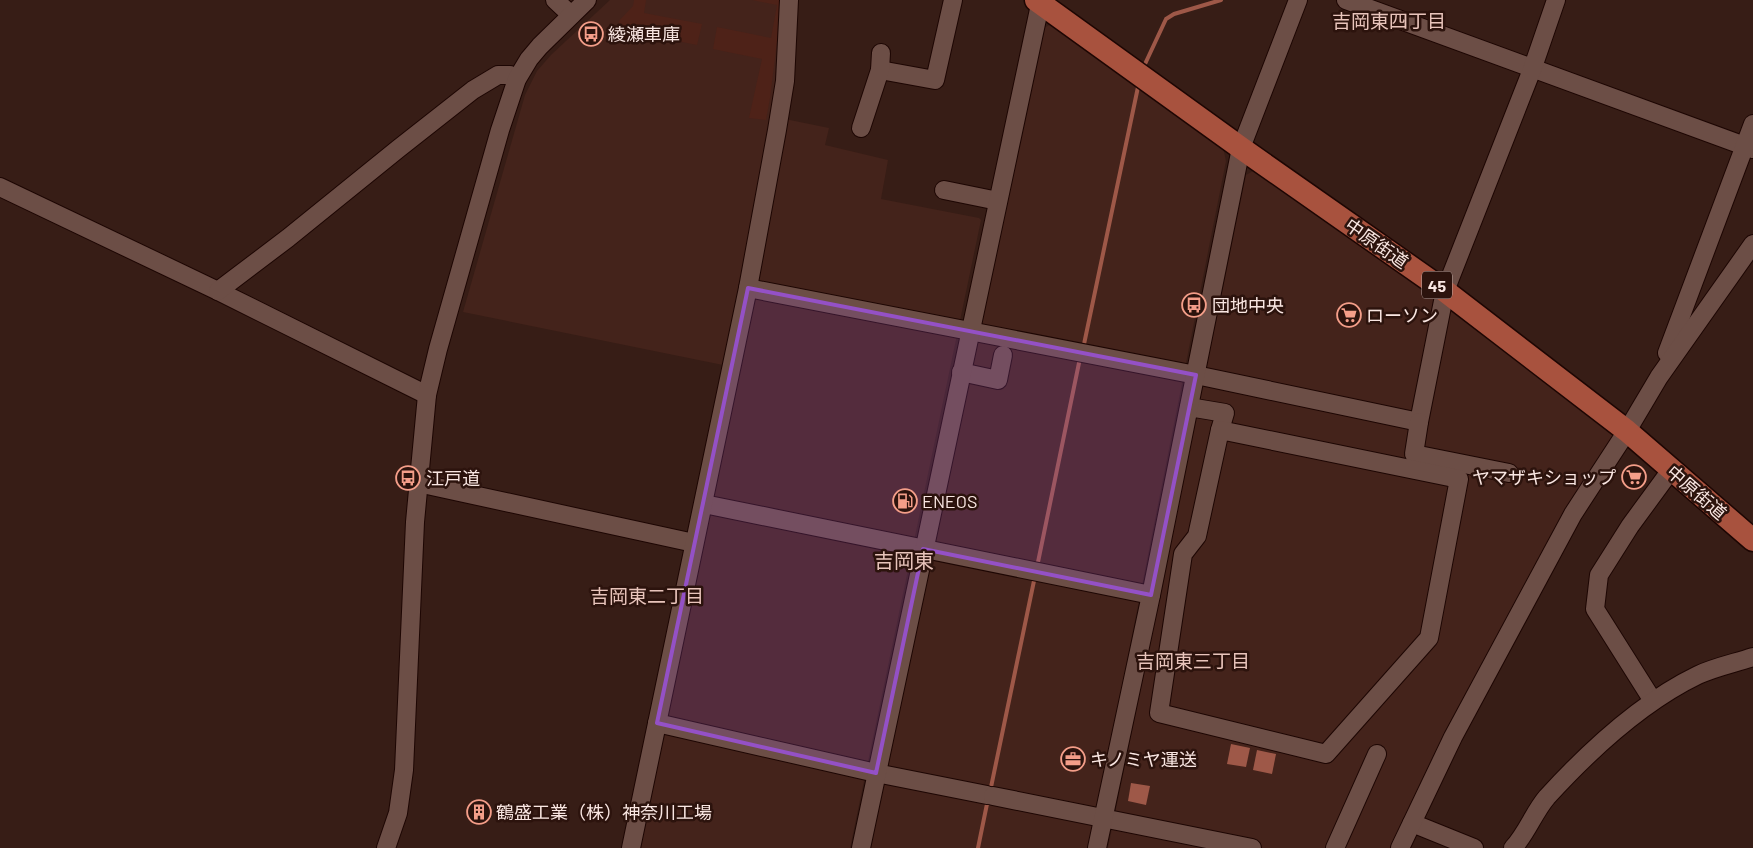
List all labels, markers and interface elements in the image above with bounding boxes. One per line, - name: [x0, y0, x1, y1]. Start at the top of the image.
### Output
- district label: 吉岡東四丁目: [1332, 9, 1446, 32]
- bus stop icon: 綾瀬車庫: [578, 21, 604, 47]
- place label: 綾瀬車庫: [608, 23, 680, 45]
- street label: 中原街道: [1341, 213, 1413, 273]
- road number: 45: [1422, 272, 1452, 298]
- bus stop icon: 団地中央: [1181, 292, 1207, 318]
- place label: 団地中央: [1212, 294, 1284, 316]
- supermarket icon: ローソン: [1336, 302, 1362, 328]
- place label: ローソン: [1366, 304, 1438, 326]
- street label: 中原街道: [1663, 460, 1731, 524]
- supermarket icon: ヤマザキショップ: [1621, 464, 1647, 490]
- bus stop icon: 江戸道: [395, 465, 421, 491]
- place label: ヤマザキショップ: [1472, 466, 1616, 488]
- place label: 江戸道: [426, 467, 480, 489]
- fuel station icon: ENEOS: [892, 488, 918, 514]
- place label: ENEOS: [922, 490, 977, 512]
- district label: 吉岡東: [874, 548, 934, 572]
- district label: 吉岡東二丁目: [590, 584, 704, 607]
- district label: 吉岡東三丁目: [1136, 649, 1250, 672]
- office icon: キノミヤ運送: [1060, 746, 1086, 772]
- place label: キノミヤ運送: [1090, 748, 1197, 770]
- building icon: 鶴盛工業（株）神奈川工場: [466, 799, 492, 825]
- place label: 鶴盛工業（株）神奈川工場: [496, 801, 712, 823]

